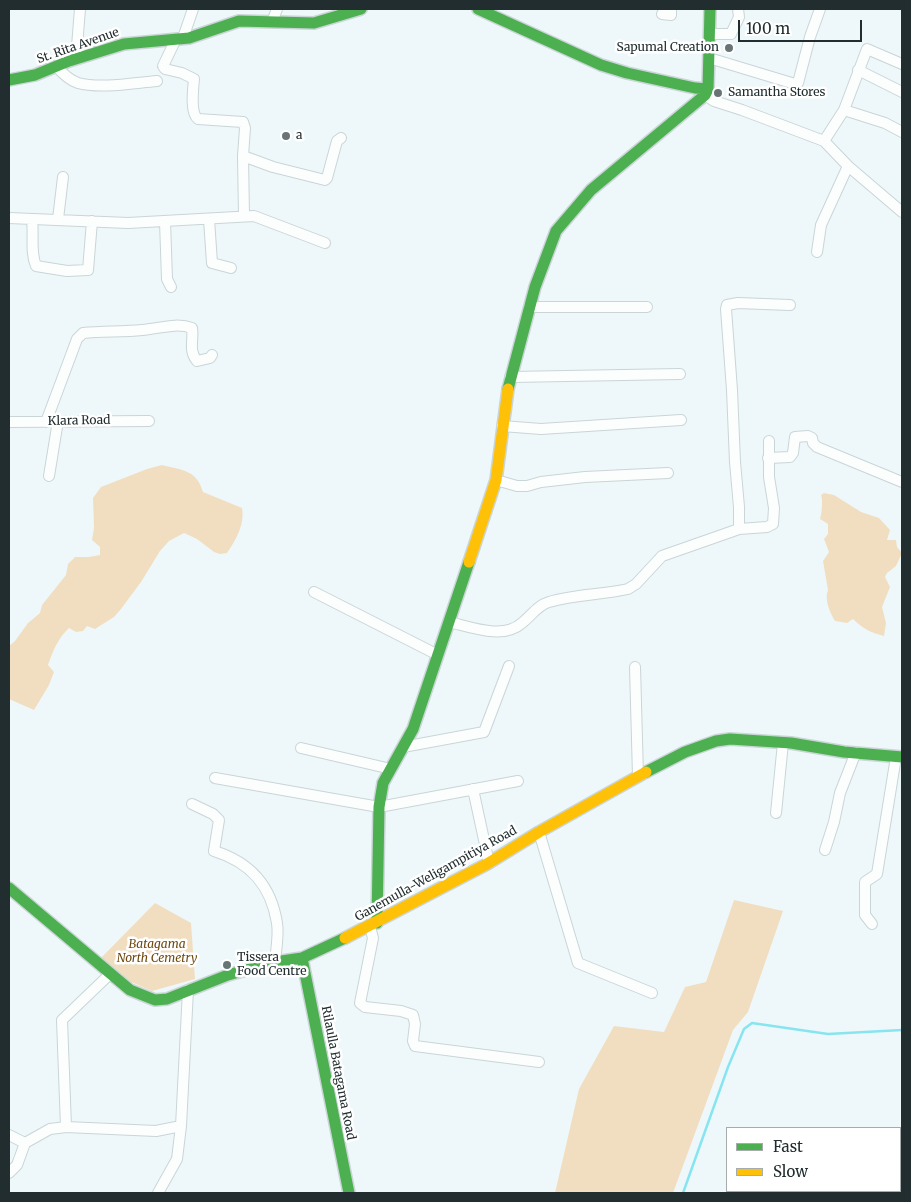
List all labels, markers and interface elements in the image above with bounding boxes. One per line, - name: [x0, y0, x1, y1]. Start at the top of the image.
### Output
- scale bar: [741, 10, 865, 42]
- text: 100 m: [746, 19, 790, 38]
- street label: St. Rita Avenue: [35, 25, 121, 67]
- place label: Sapumal Creation: [617, 41, 719, 55]
- marker: Sapumal Creation: [723, 42, 735, 54]
- place label: Samantha Stores: [728, 86, 825, 100]
- marker: Samantha Stores: [712, 87, 724, 99]
- place label: a: [296, 129, 302, 143]
- marker: a: [280, 130, 292, 142]
- street label: Klara Road: [48, 413, 110, 429]
- street label: Ganemulla-Weligampitiya Road: [353, 823, 519, 925]
- park label: Batagama North Cemetry: [117, 938, 197, 966]
- place label: Tissera Food Centre: [237, 951, 306, 979]
- marker: Tissera Food Centre: [221, 959, 233, 971]
- street label: Rilaulla Batagama Road: [318, 1005, 358, 1141]
- legend: [726, 1127, 901, 1192]
- text: Fast: [773, 1137, 803, 1156]
- text: Slow: [773, 1162, 808, 1181]

